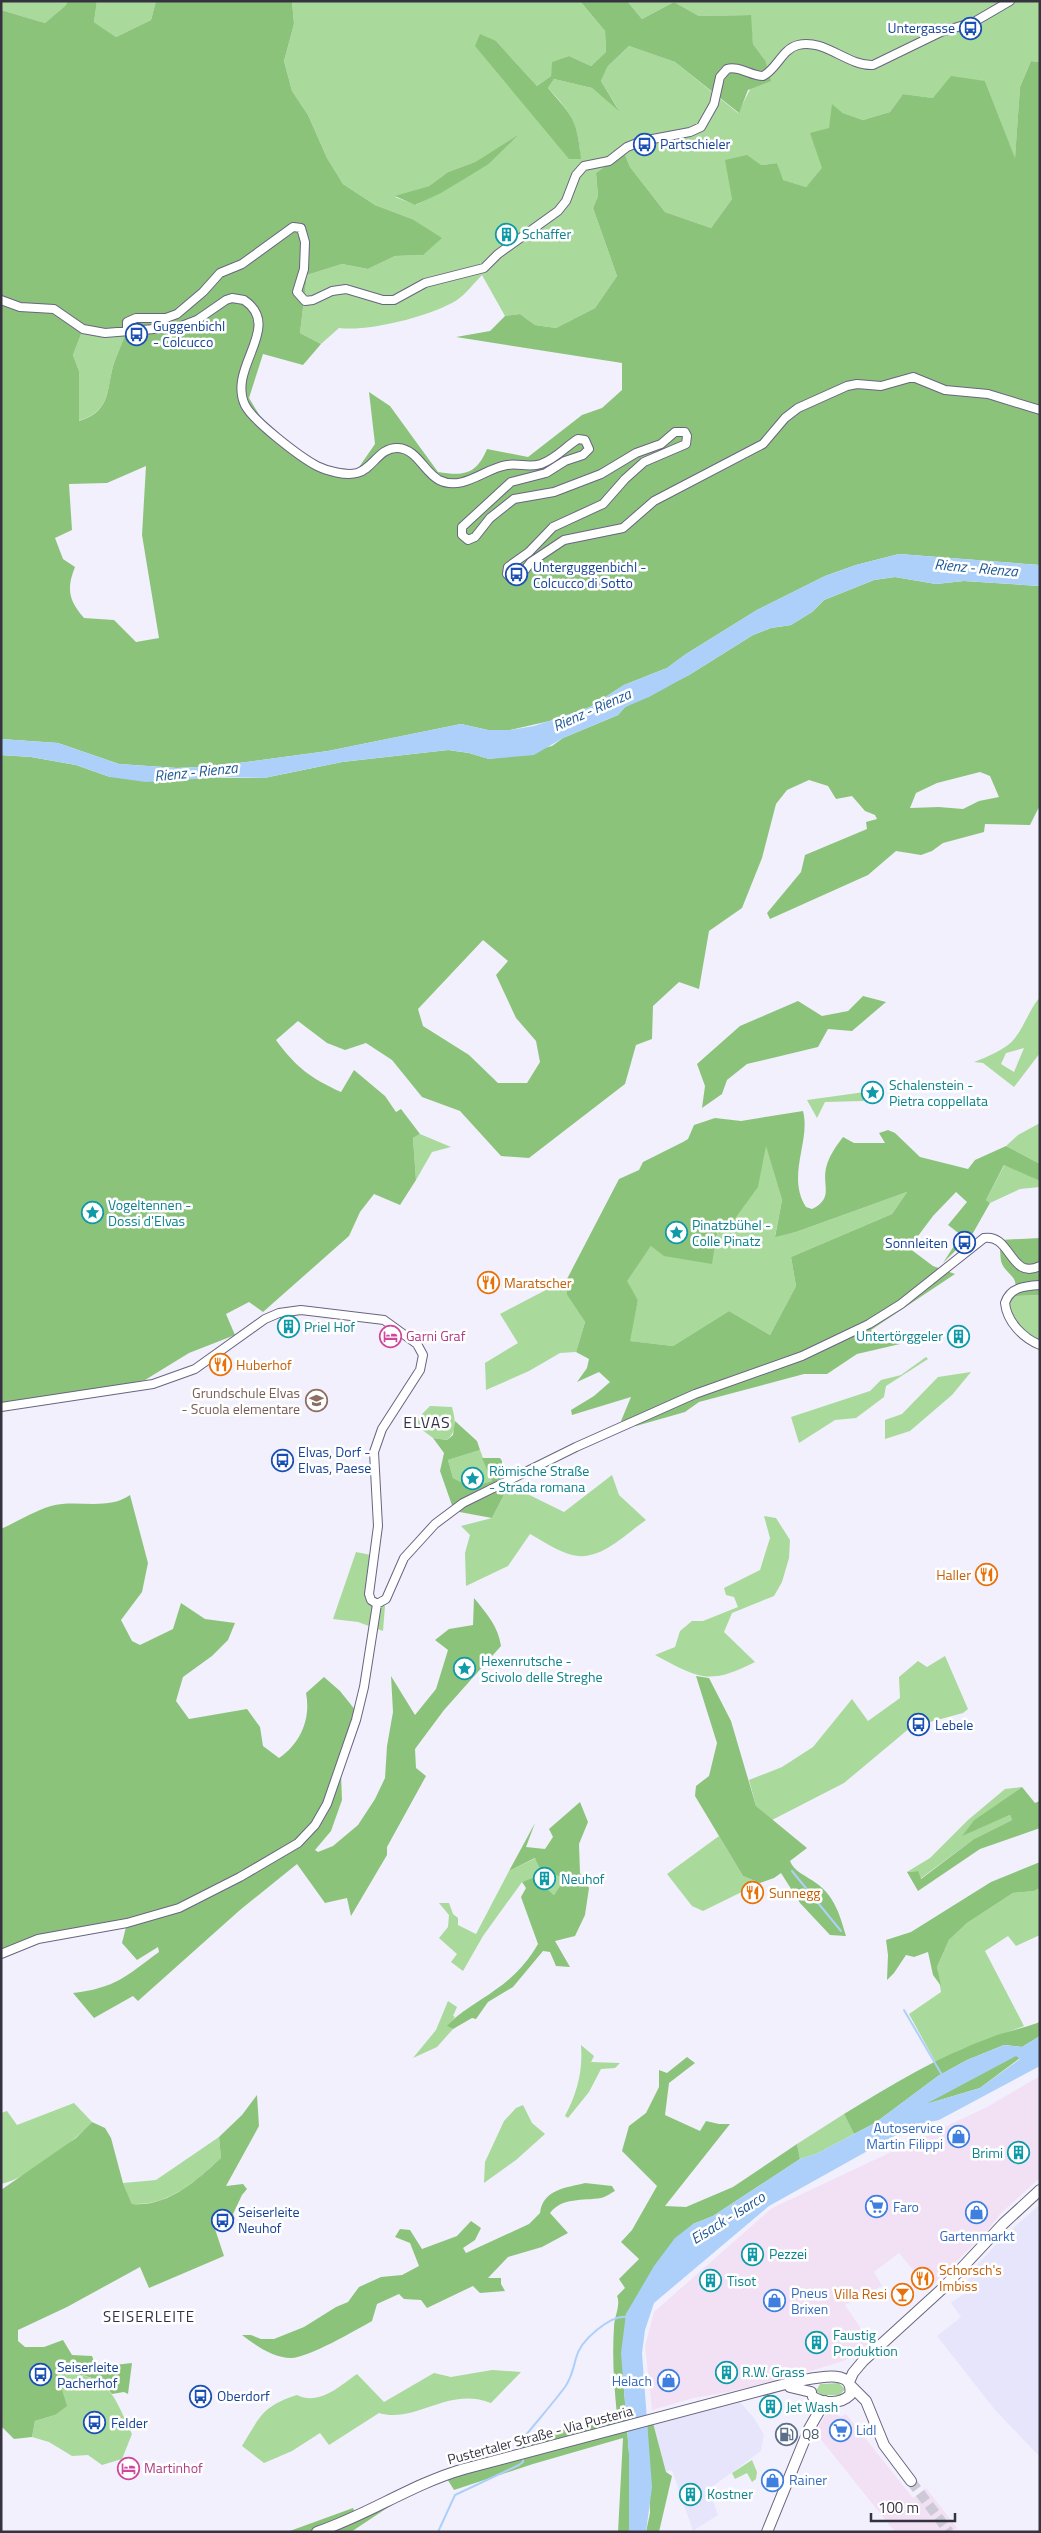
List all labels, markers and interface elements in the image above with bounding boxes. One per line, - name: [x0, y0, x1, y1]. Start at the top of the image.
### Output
- bus stop icon: Untergasse: [959, 16, 983, 40]
- place label: Untergasse: [887, 17, 955, 38]
- bus stop icon: Partschieler: [632, 132, 656, 156]
- place label: Partschieler: [660, 133, 731, 154]
- building icon: Schaffer: [494, 222, 518, 246]
- place label: Schaffer: [522, 223, 571, 244]
- place label: Guggenbichl - Colcucco: [153, 315, 225, 352]
- bus stop icon: Guggenbichl - Colcucco: [125, 322, 149, 346]
- water label: Rienz - Rienza: [933, 552, 1020, 583]
- place label: Unterguggenbichl - Colcucco di Sotto: [533, 556, 646, 593]
- bus stop icon: Unterguggenbichl - Colcucco di Sotto: [505, 563, 529, 587]
- water label: Rienz - Rienza: [549, 681, 636, 737]
- water label: Rienz - Rienza: [153, 756, 240, 787]
- place label: Schalenstein - Pietra coppellata: [889, 1074, 988, 1111]
- place icon: Schalenstein - Pietra coppellata: [861, 1081, 885, 1105]
- place label: Vogeltennen - Dossi d'Elvas: [108, 1194, 191, 1231]
- place icon: Vogeltennen - Dossi d'Elvas: [80, 1201, 104, 1225]
- place label: Pinatzbühel - Colle Pinatz: [692, 1214, 771, 1251]
- place icon: Pinatzbühel - Colle Pinatz: [664, 1221, 688, 1245]
- bus stop icon: Sonnleiten: [952, 1231, 976, 1255]
- place label: Sonnleiten: [885, 1232, 948, 1253]
- restaurant icon: Maratscher: [476, 1271, 500, 1295]
- place label: Maratscher: [504, 1272, 572, 1293]
- building icon: Priel Hof: [276, 1315, 300, 1339]
- place label: Priel Hof: [304, 1316, 355, 1337]
- hotel icon: Garni Graf: [378, 1324, 402, 1348]
- building icon: Untertörggeler: [947, 1324, 971, 1348]
- place label: Garni Graf: [406, 1325, 466, 1346]
- place label: Untertörggeler: [856, 1325, 943, 1346]
- restaurant icon: Huberhof: [208, 1353, 232, 1377]
- place label: Huberhof: [236, 1354, 292, 1375]
- place label: Grundschule Elvas - Scuola elementare: [182, 1382, 300, 1419]
- school or university icon: Grundschule Elvas - Scuola elementare: [304, 1389, 328, 1413]
- district label: ELVAS: [403, 1410, 451, 1434]
- place label: Elvas, Dorf - Elvas, Paese: [298, 1441, 371, 1478]
- bus stop icon: Elvas, Dorf - Elvas, Paese: [270, 1448, 294, 1472]
- place label: Römische Straße - Strada romana: [489, 1460, 589, 1497]
- place icon: Römische Straße - Strada romana: [461, 1467, 485, 1491]
- restaurant icon: Haller: [975, 1563, 999, 1587]
- place label: Haller: [936, 1564, 971, 1585]
- place label: Hexenrutsche - Scivolo delle Streghe: [481, 1650, 603, 1687]
- place icon: Hexenrutsche - Scivolo delle Streghe: [453, 1657, 477, 1681]
- bus stop icon: Lebele: [907, 1713, 931, 1737]
- place label: Lebele: [935, 1714, 973, 1735]
- building icon: Neuhof: [533, 1867, 557, 1891]
- place label: Neuhof: [561, 1868, 605, 1889]
- restaurant icon: Sunnegg: [741, 1881, 765, 1905]
- place label: Sunnegg: [769, 1882, 821, 1903]
- place label: Autoservice Martin Filippi: [866, 2117, 943, 2154]
- shop icon: Autoservice Martin Filippi: [947, 2124, 971, 2148]
- building icon: Brimi: [1007, 2141, 1031, 2165]
- place label: Brimi: [972, 2142, 1003, 2163]
- water label: Eisack - Isarco: [686, 2185, 770, 2250]
- supermarket icon: Faro: [865, 2195, 889, 2219]
- place label: Faro: [893, 2196, 919, 2217]
- place label: Seiserleite Neuhof: [238, 2201, 300, 2238]
- shop icon: Gartenmarkt: [965, 2201, 989, 2225]
- bus stop icon: Seiserleite Neuhof: [210, 2208, 234, 2232]
- place label: Gartenmarkt: [939, 2225, 1015, 2246]
- building icon: Pezzei: [741, 2242, 765, 2266]
- place label: Pezzei: [769, 2243, 807, 2264]
- place label: Schorsch's Imbiss: [939, 2259, 1002, 2296]
- restaurant icon: Schorsch's Imbiss: [911, 2266, 935, 2290]
- building icon: Tisot: [699, 2269, 723, 2293]
- place label: Tisot: [727, 2270, 756, 2291]
- place label: Pneus Brixen: [791, 2282, 828, 2319]
- bar icon: Villa Resi: [891, 2282, 915, 2306]
- place label: Villa Resi: [834, 2283, 887, 2304]
- shop icon: Pneus Brixen: [763, 2289, 787, 2313]
- district label: SEISERLEITE: [103, 2305, 195, 2328]
- place label: Faustig Produktion: [833, 2324, 898, 2361]
- building icon: Faustig Produktion: [805, 2331, 829, 2355]
- place label: Seiserleite Pacherhof: [57, 2356, 119, 2393]
- building icon: R.W. Grass: [714, 2360, 738, 2384]
- place label: R.W. Grass: [742, 2361, 805, 2382]
- bus stop icon: Seiserleite Pacherhof: [29, 2363, 53, 2387]
- shop icon: Helach: [656, 2369, 680, 2393]
- place label: Helach: [612, 2370, 652, 2391]
- bus stop icon: Oberdorf: [189, 2384, 213, 2408]
- place label: Oberdorf: [217, 2385, 270, 2406]
- building icon: Jet Wash: [758, 2395, 782, 2419]
- place label: Jet Wash: [786, 2396, 838, 2417]
- street label: Pustertaler Straße - Via Pusteria: [445, 2400, 635, 2469]
- bus stop icon: Felder: [83, 2411, 107, 2435]
- place label: Felder: [111, 2412, 148, 2433]
- supermarket icon: Lidl: [828, 2418, 852, 2442]
- place label: Lidl: [856, 2419, 876, 2440]
- fuel station icon: Q8: [774, 2422, 798, 2446]
- place label: Q8: [802, 2423, 819, 2444]
- hotel icon: Martinhof: [116, 2456, 140, 2480]
- place label: Martinhof: [144, 2457, 203, 2478]
- shop icon: Rainer: [761, 2468, 785, 2492]
- place label: Rainer: [789, 2469, 827, 2490]
- building icon: Kostner: [679, 2482, 703, 2506]
- place label: Kostner: [707, 2483, 753, 2504]
- scale bar: [871, 2490, 955, 2522]
- text: 100 m: [878, 2496, 919, 2519]

